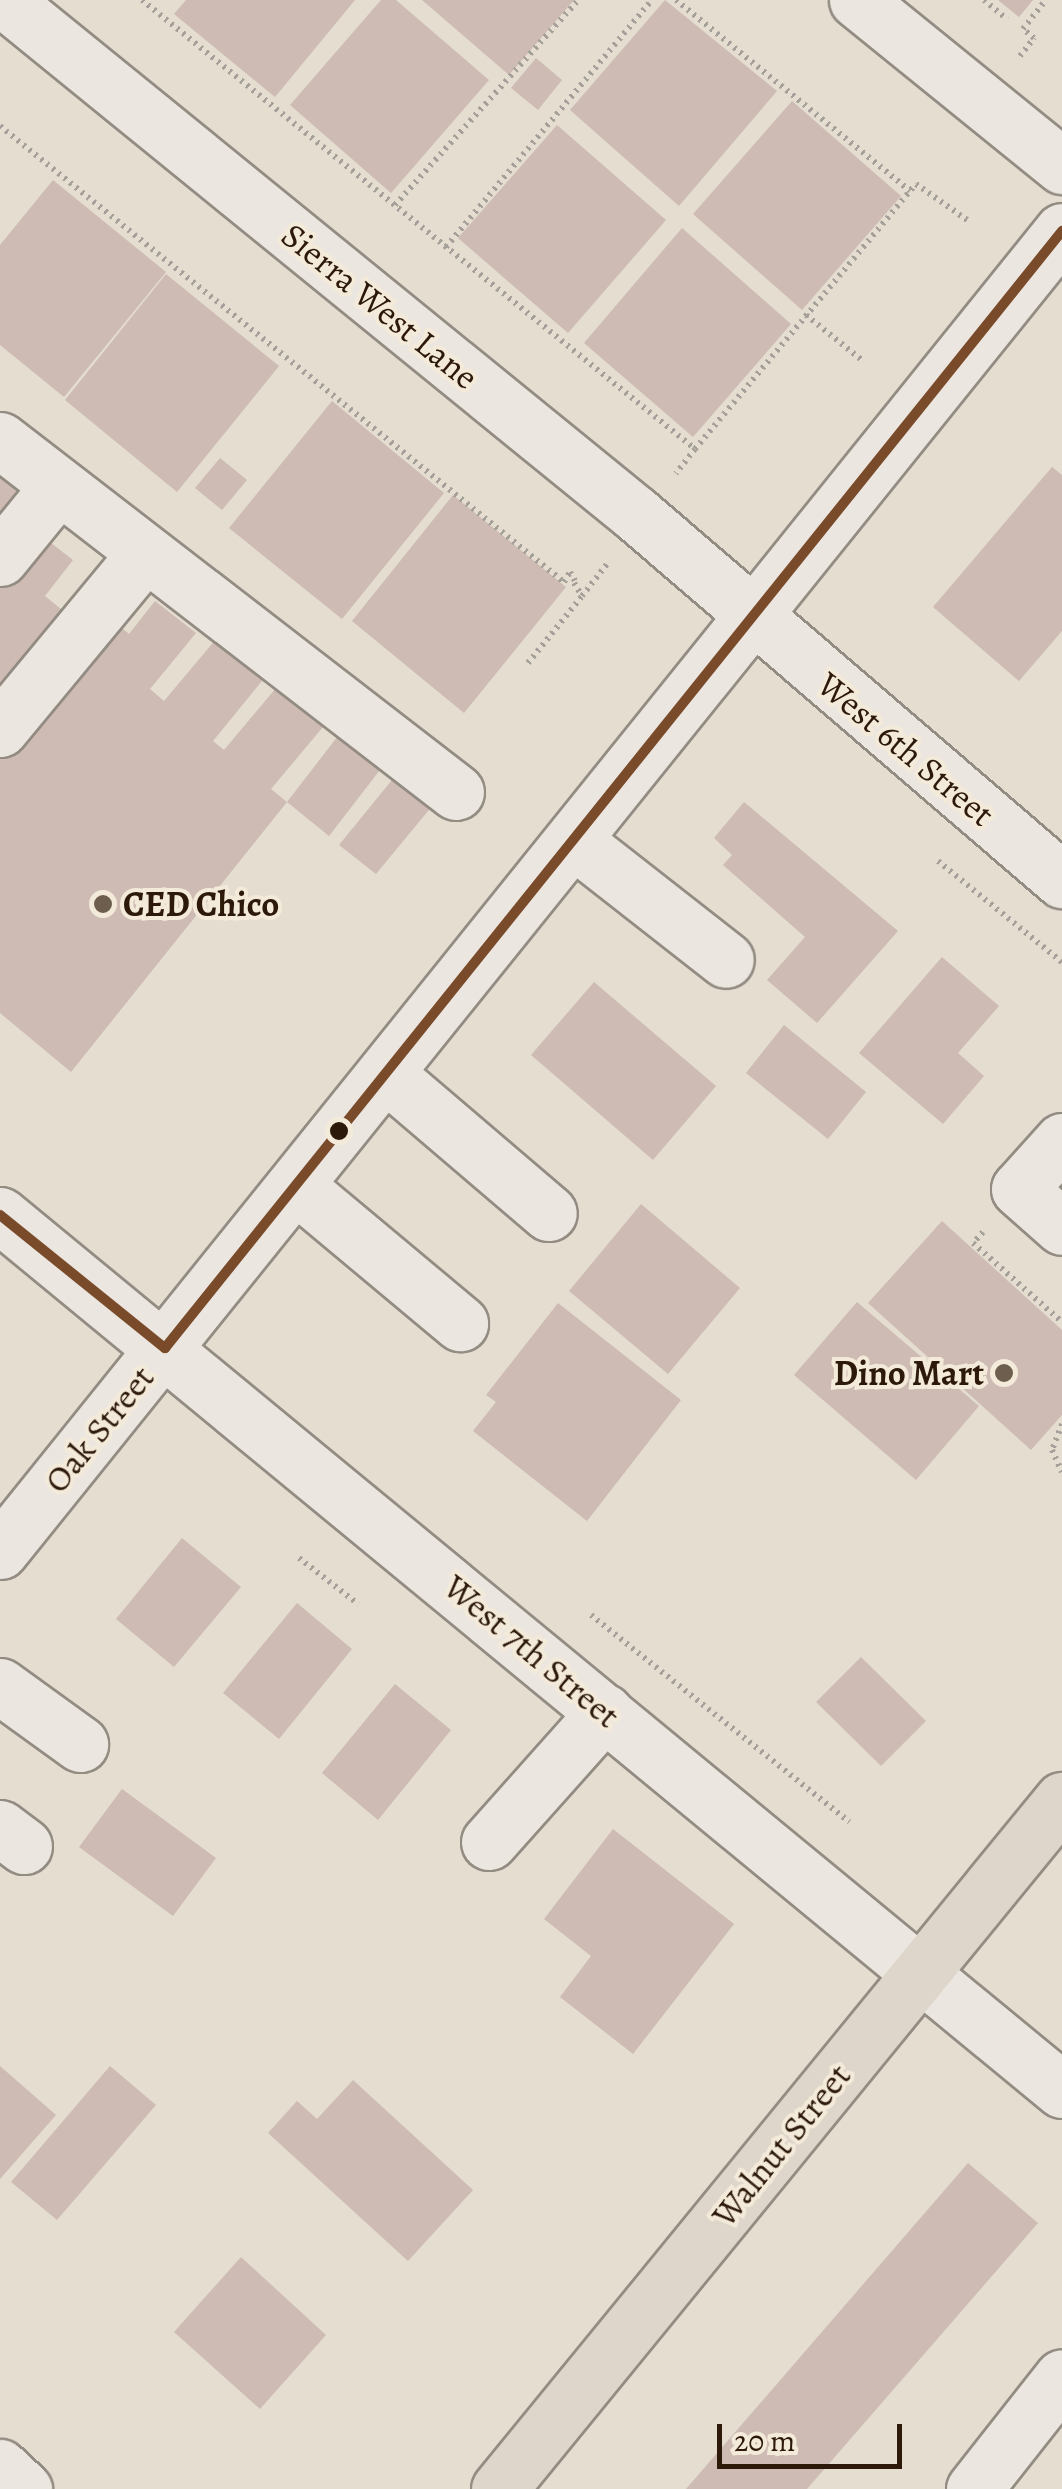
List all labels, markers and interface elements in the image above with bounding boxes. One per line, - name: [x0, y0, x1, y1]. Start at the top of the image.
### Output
- street label: Sierra West Lane: [273, 214, 487, 398]
- street label: West 6th Street: [809, 663, 1003, 835]
- place label: CED Chico: [123, 883, 279, 925]
- marker: CED Chico: [92, 893, 114, 915]
- unlabelled marker: [329, 1121, 349, 1141]
- place label: Dino Mart: [834, 1352, 984, 1394]
- street label: Oak Street: [35, 1357, 163, 1501]
- marker: Dino Mart: [993, 1362, 1015, 1384]
- street label: West 7th Street: [436, 1565, 628, 1737]
- street label: Walnut Street: [703, 2055, 859, 2235]
- scale bar: [722, 2404, 907, 2466]
- text: 20 m: [734, 2421, 795, 2461]

